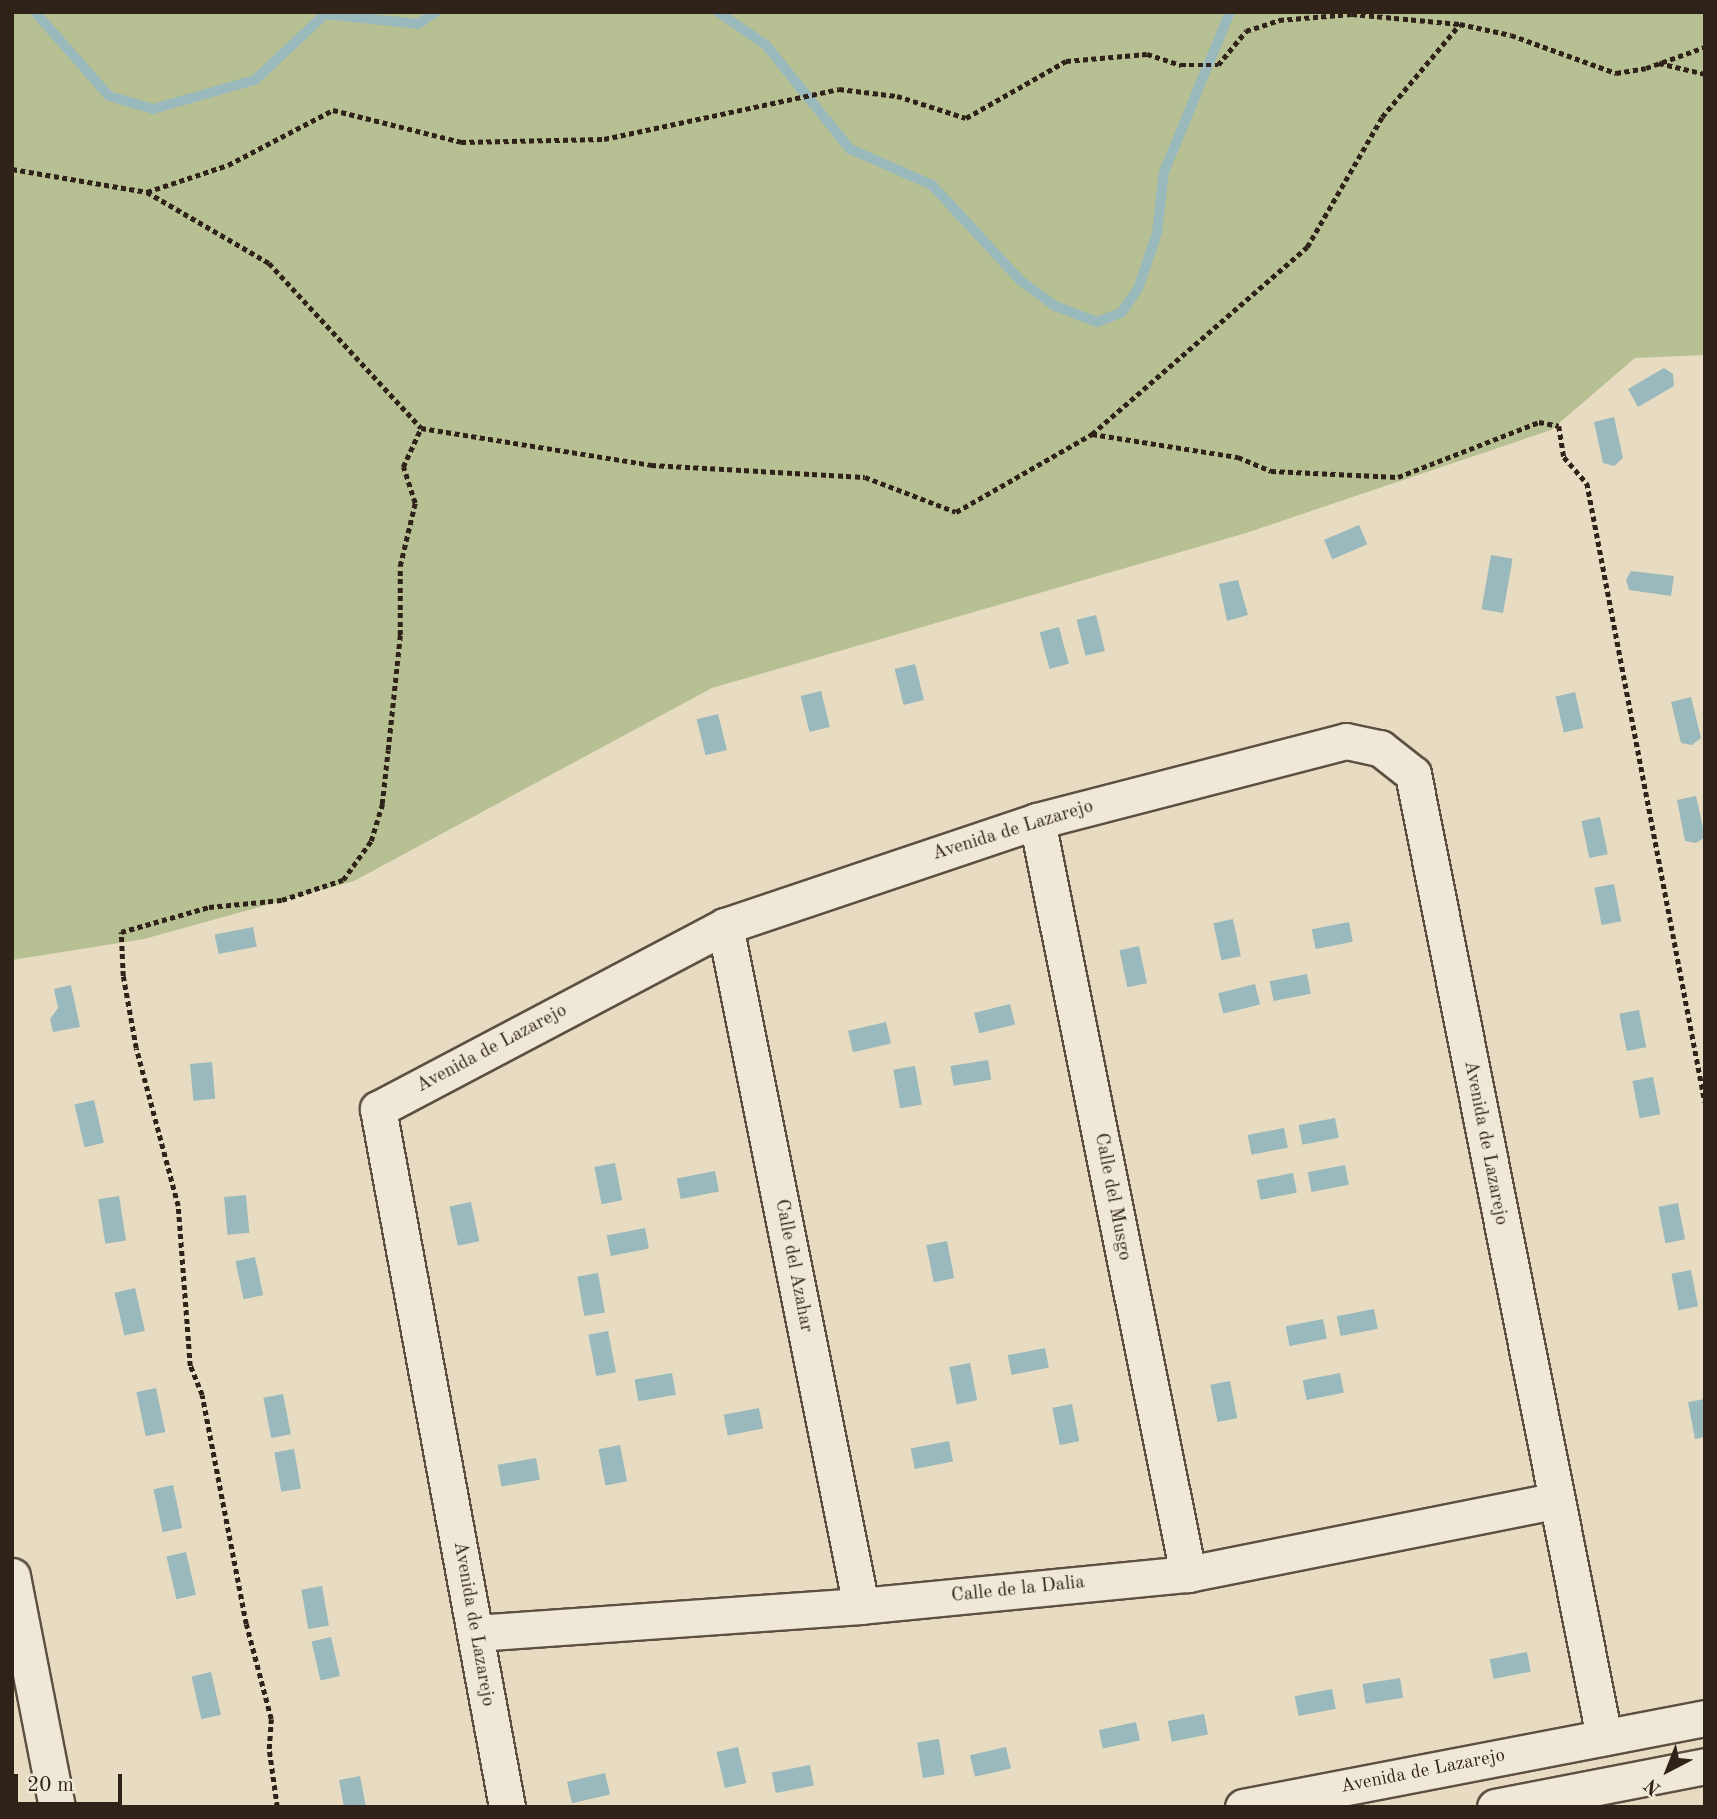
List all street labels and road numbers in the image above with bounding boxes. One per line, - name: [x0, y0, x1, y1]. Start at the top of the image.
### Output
- street label: Avenida de Lazarejo: [930, 796, 1096, 866]
- street label: Avenida de Lazarejo: [413, 1000, 571, 1098]
- street label: Avenida de Lazarejo: [1458, 1059, 1512, 1227]
- street label: Calle del Musgo: [1088, 1131, 1136, 1263]
- street label: Calle del Azahar: [769, 1197, 817, 1335]
- street label: Avenida de Lazarejo: [447, 1540, 499, 1708]
- street label: Calle de la Dalia: [950, 1572, 1086, 1608]
- street label: Avenida de Lazarejo: [1339, 1745, 1507, 1799]

